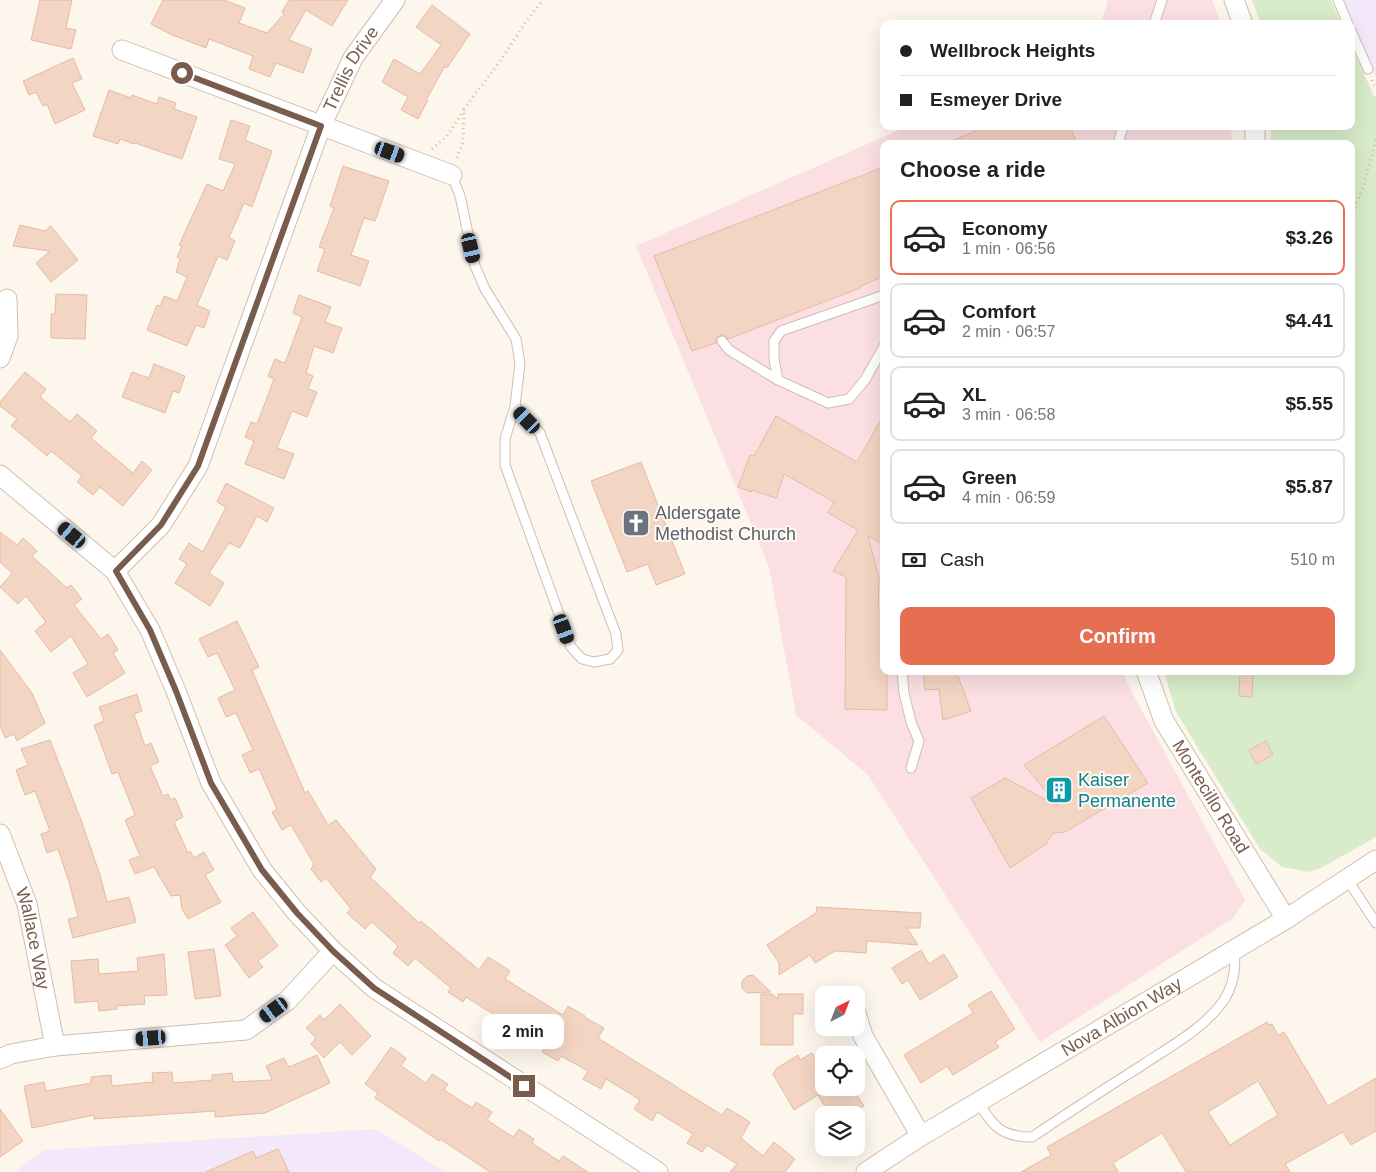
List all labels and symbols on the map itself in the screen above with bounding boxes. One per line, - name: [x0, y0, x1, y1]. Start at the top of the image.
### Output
- street label: Trellis Drive: [319, 22, 383, 114]
- route start: [171, 62, 193, 84]
- car: [373, 140, 406, 164]
- car: [460, 232, 481, 264]
- car: [511, 404, 542, 436]
- place label: Aldersgate Methodist Church: [655, 503, 796, 544]
- church icon: Aldersgate Methodist Church: [621, 508, 651, 538]
- car: [55, 520, 88, 550]
- car: [551, 612, 576, 646]
- street label: Montecillo Road: [1168, 736, 1253, 857]
- place label: Kaiser Permanente: [1078, 770, 1176, 811]
- building icon: Kaiser Permanente: [1044, 775, 1074, 805]
- street label: Wallace Way: [12, 885, 54, 991]
- street label: Nova Albion Way: [1058, 973, 1185, 1060]
- north arrow: [815, 986, 865, 1036]
- car: [257, 995, 290, 1025]
- callout: 2 min: [483, 1014, 565, 1048]
- car: [135, 1029, 166, 1047]
- route end: [513, 1075, 535, 1097]

